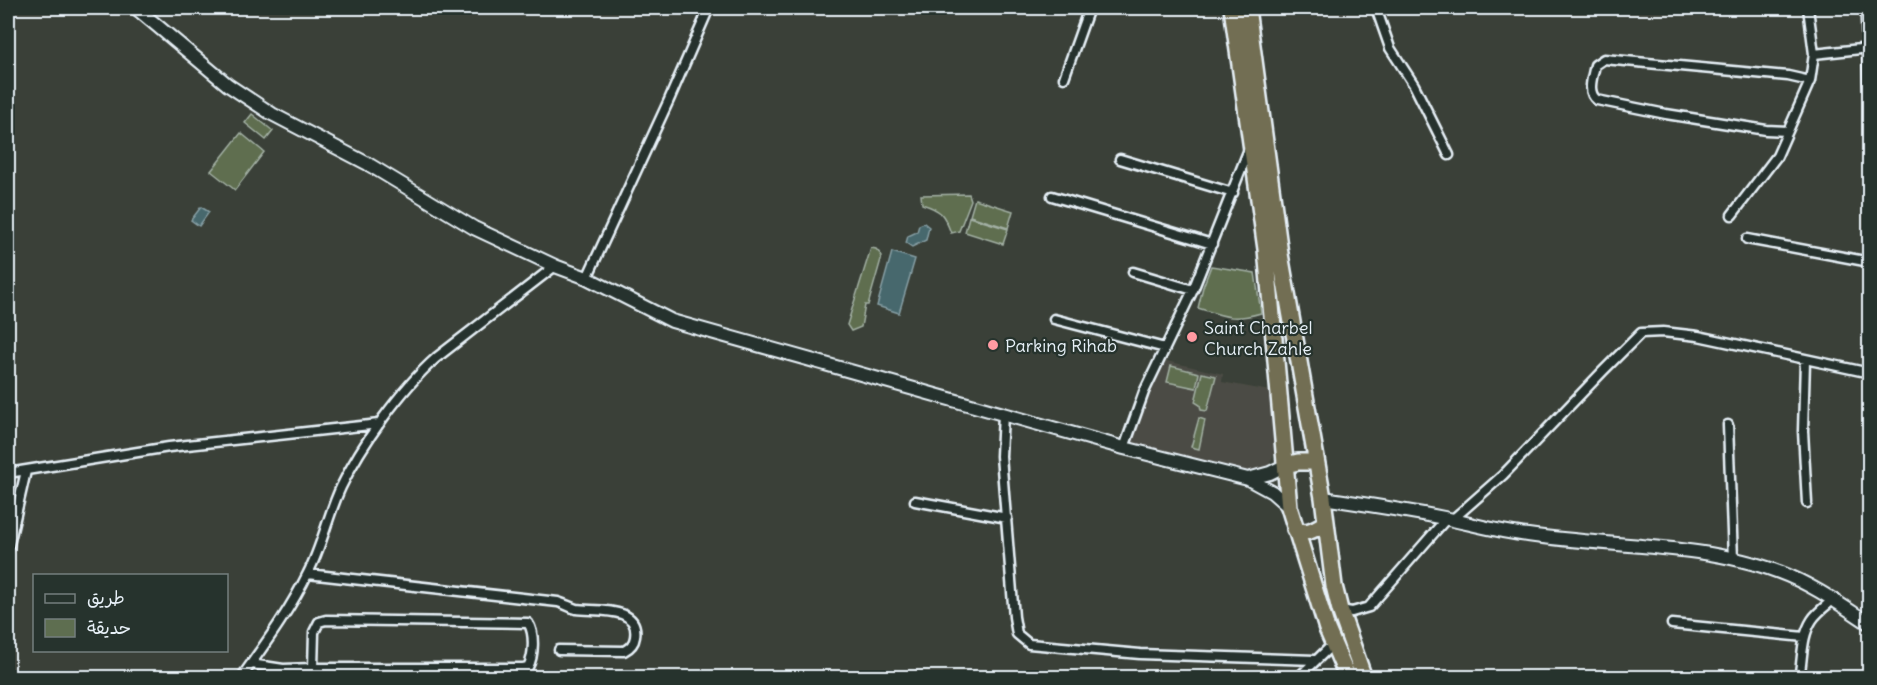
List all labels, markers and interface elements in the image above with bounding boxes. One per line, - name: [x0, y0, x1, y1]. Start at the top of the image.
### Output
- place label: Saint Charbel Church Zahle: [1204, 316, 1312, 360]
- marker: Saint Charbel Church Zahle: [1185, 330, 1199, 344]
- place label: Parking Rihab: [1005, 334, 1117, 357]
- marker: Parking Rihab: [986, 338, 1000, 352]
- legend: [33, 574, 228, 652]
- text: طريق: [87, 586, 125, 609]
- text: حديقة: [87, 616, 131, 639]

